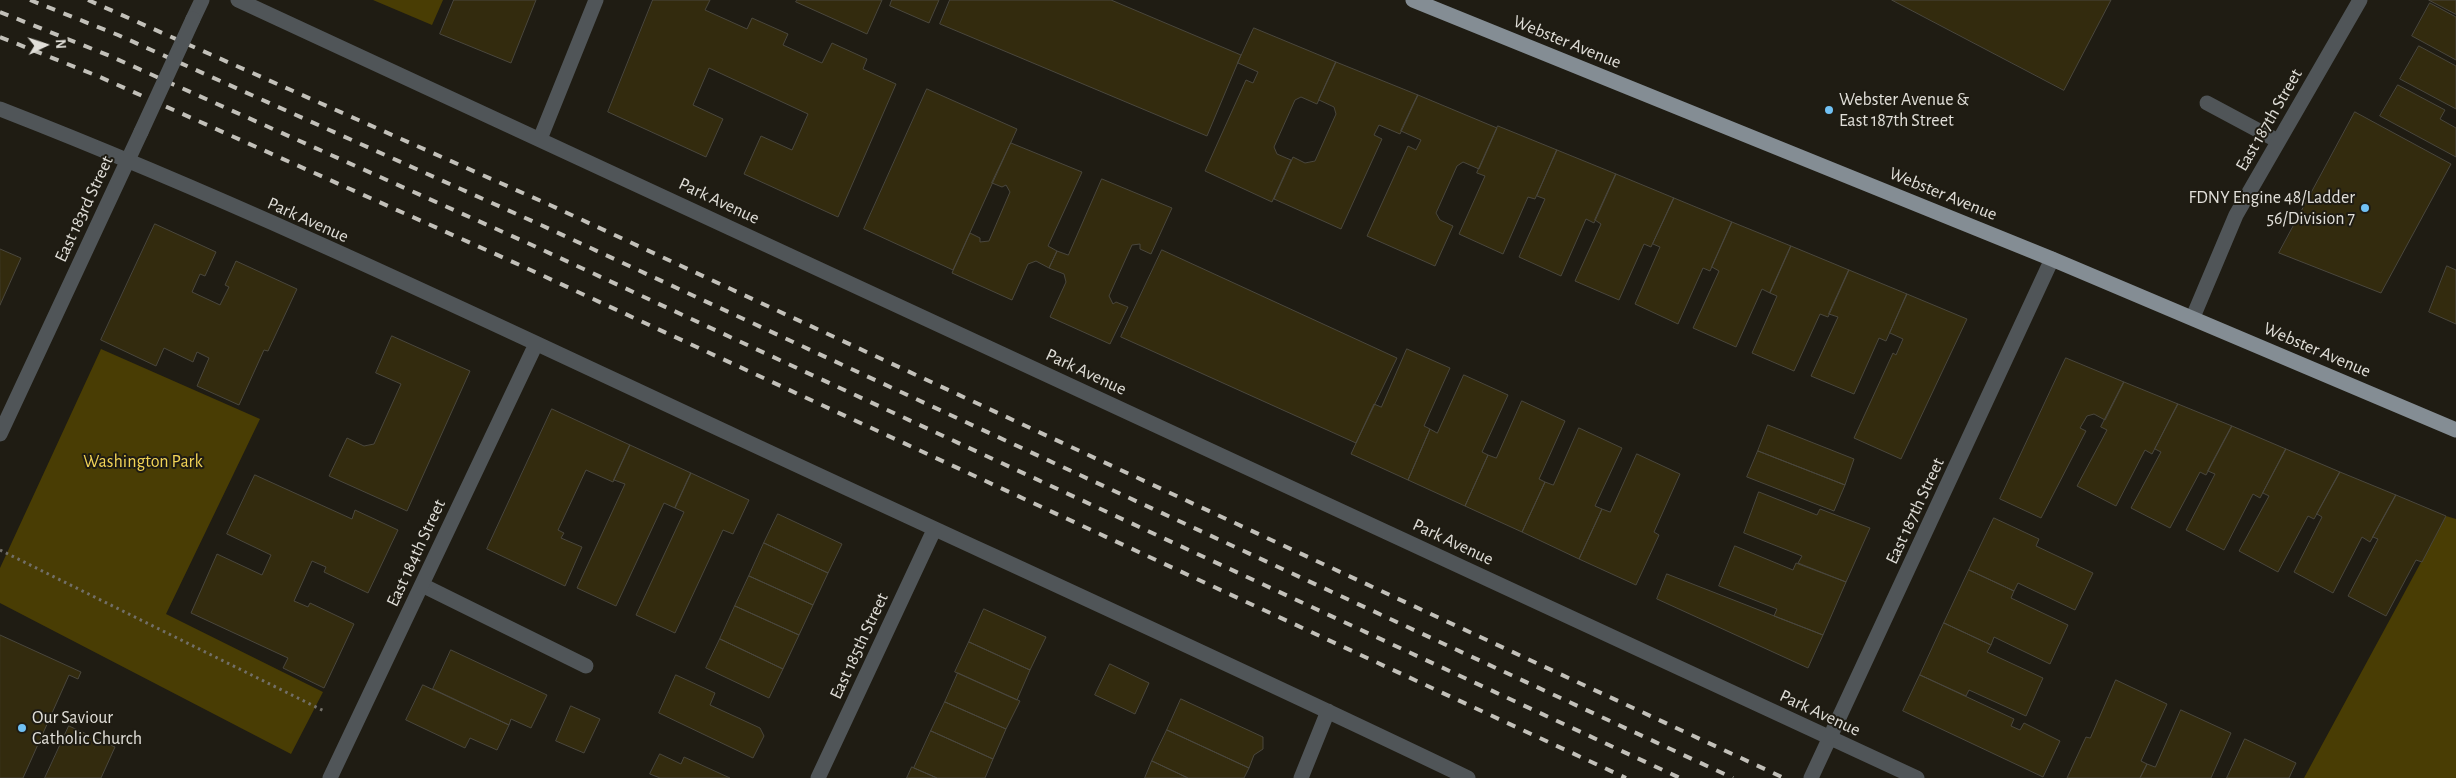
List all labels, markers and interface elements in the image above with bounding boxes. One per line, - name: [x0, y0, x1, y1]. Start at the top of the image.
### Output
- street label: Webster Avenue: [1510, 11, 1624, 73]
- north arrow: [20, 20, 70, 70]
- text: N: [53, 39, 67, 49]
- street label: East 187th Street: [2231, 65, 2307, 175]
- place label: Webster Avenue & East 187th Street: [1839, 89, 1969, 132]
- marker: Webster Avenue & East 187th Street: [1823, 104, 1835, 116]
- street label: East 183rd Street: [50, 153, 118, 265]
- street label: Webster Avenue: [1886, 163, 2000, 225]
- street label: Park Avenue: [675, 173, 763, 229]
- place label: FDNY Engine 48/Ladder 56/Division 7: [2188, 187, 2355, 230]
- street label: Park Avenue: [264, 193, 352, 247]
- marker: FDNY Engine 48/Ladder 56/Division 7: [2359, 202, 2371, 214]
- street label: Webster Avenue: [2260, 318, 2374, 382]
- street label: Park Avenue: [1042, 344, 1130, 400]
- park label: Washington Park: [83, 451, 203, 473]
- street label: East 187th Street: [1881, 454, 1949, 568]
- street label: East 184th Street: [382, 496, 450, 610]
- street label: Park Avenue: [1409, 514, 1497, 570]
- street label: East 185th Street: [825, 589, 893, 703]
- street label: Park Avenue: [1776, 685, 1864, 741]
- place label: Our Saviour Catholic Church: [32, 707, 142, 750]
- marker: Our Saviour Catholic Church: [16, 722, 28, 734]

